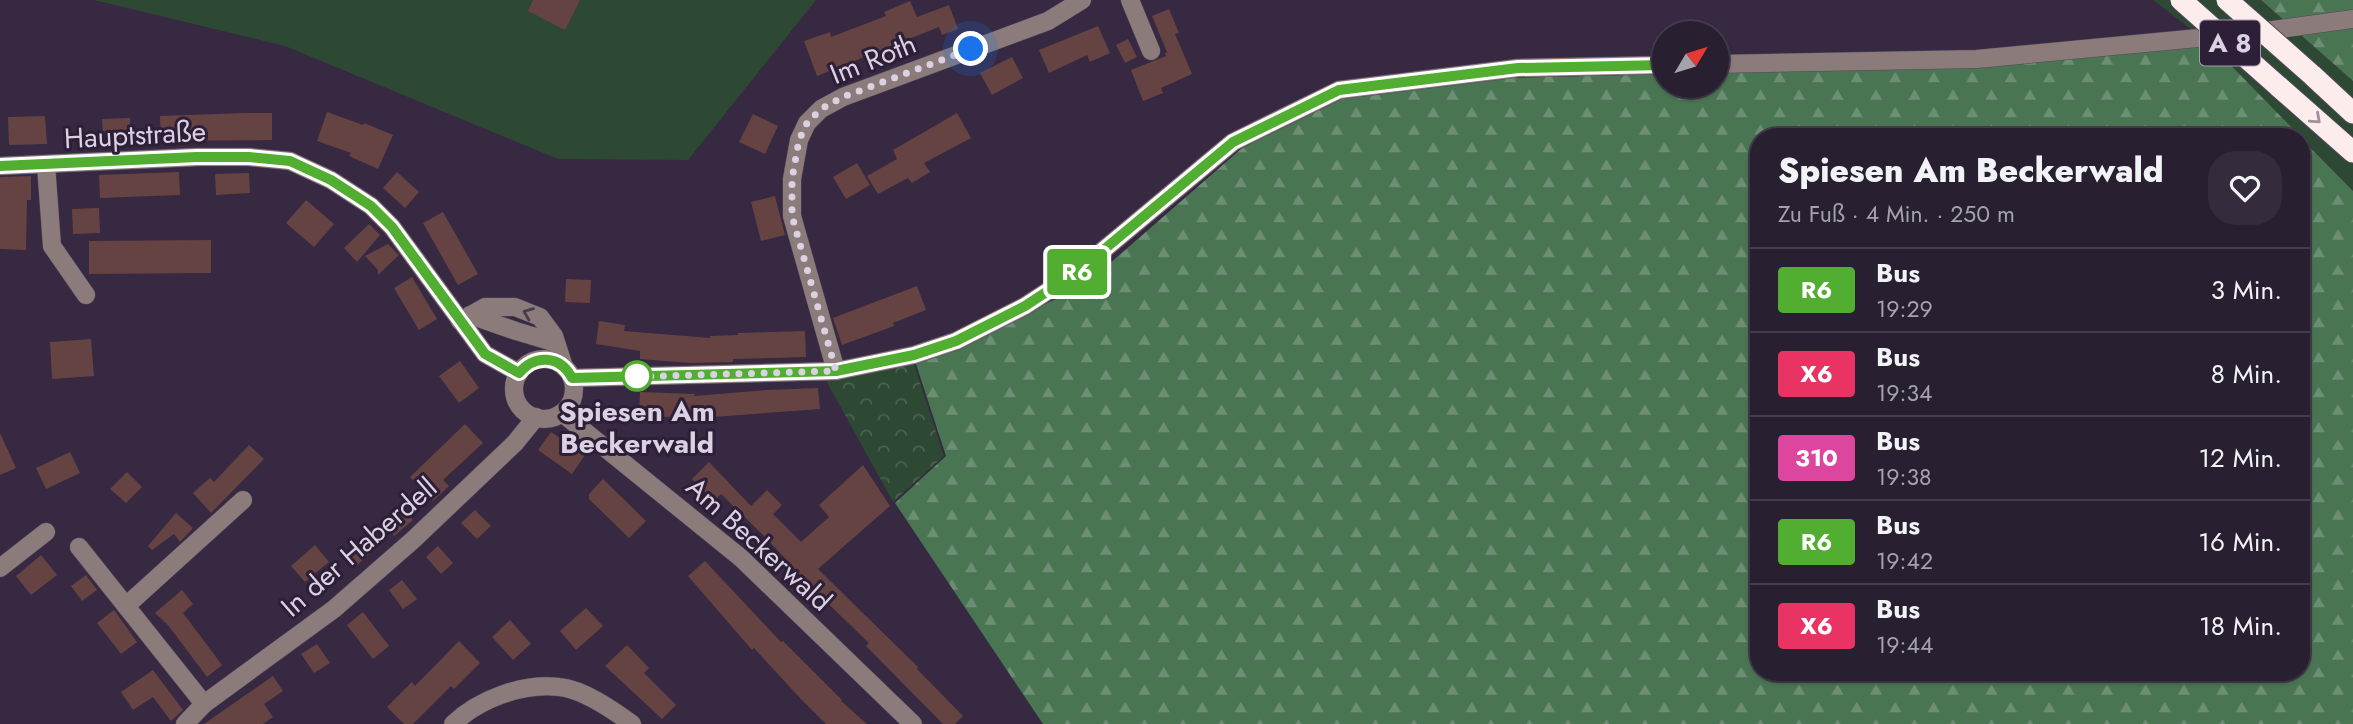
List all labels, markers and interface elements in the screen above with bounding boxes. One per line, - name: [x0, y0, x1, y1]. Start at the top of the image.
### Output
- road number: A 8: [2200, 20, 2260, 66]
- north arrow: [1652, 21, 1729, 98]
- map controls: [1652, 21, 1729, 98]
- street label: Im Roth: [824, 23, 922, 95]
- your location: [953, 31, 988, 66]
- street label: Hauptstraße: [63, 111, 207, 159]
- one-way arrow: [2307, 111, 2320, 123]
- text: Spiesen Am Beckerwald: [1778, 147, 2164, 194]
- button: heart: [2208, 151, 2282, 225]
- text: Zu Fuß · 4 Min. · 250 m: [1778, 197, 2015, 231]
- line badge: R6: [1046, 249, 1108, 295]
- text: R6: [1061, 254, 1093, 289]
- text: Bus: [1876, 254, 1920, 292]
- text: 3 Min.: [2211, 271, 2282, 309]
- text: R6: [1801, 272, 1832, 307]
- text: 19:29: [1876, 292, 1933, 326]
- one-way arrow: [523, 307, 535, 321]
- text: Bus: [1876, 338, 1920, 376]
- text: 8 Min.: [2211, 355, 2282, 393]
- text: X6: [1800, 356, 1833, 391]
- marker: Spiesen Am Beckerwald: [622, 361, 652, 391]
- text: 19:34: [1876, 376, 1932, 410]
- place label: Spiesen Am Beckerwald: [559, 391, 715, 464]
- text: Bus: [1876, 422, 1920, 460]
- text: 12 Min.: [2198, 439, 2282, 477]
- text: 310: [1795, 440, 1838, 475]
- text: 19:38: [1876, 460, 1932, 494]
- street label: Am Beckerwald: [677, 467, 841, 621]
- street label: In der Haberdell: [272, 468, 446, 626]
- text: Bus: [1876, 506, 1920, 544]
- text: 16 Min.: [2198, 523, 2282, 561]
- text: R6: [1801, 524, 1832, 559]
- text: 19:42: [1876, 544, 1933, 578]
- text: Bus: [1876, 590, 1920, 628]
- text: 18 Min.: [2199, 607, 2282, 645]
- text: X6: [1800, 608, 1833, 643]
- text: 19:44: [1876, 628, 1933, 662]

